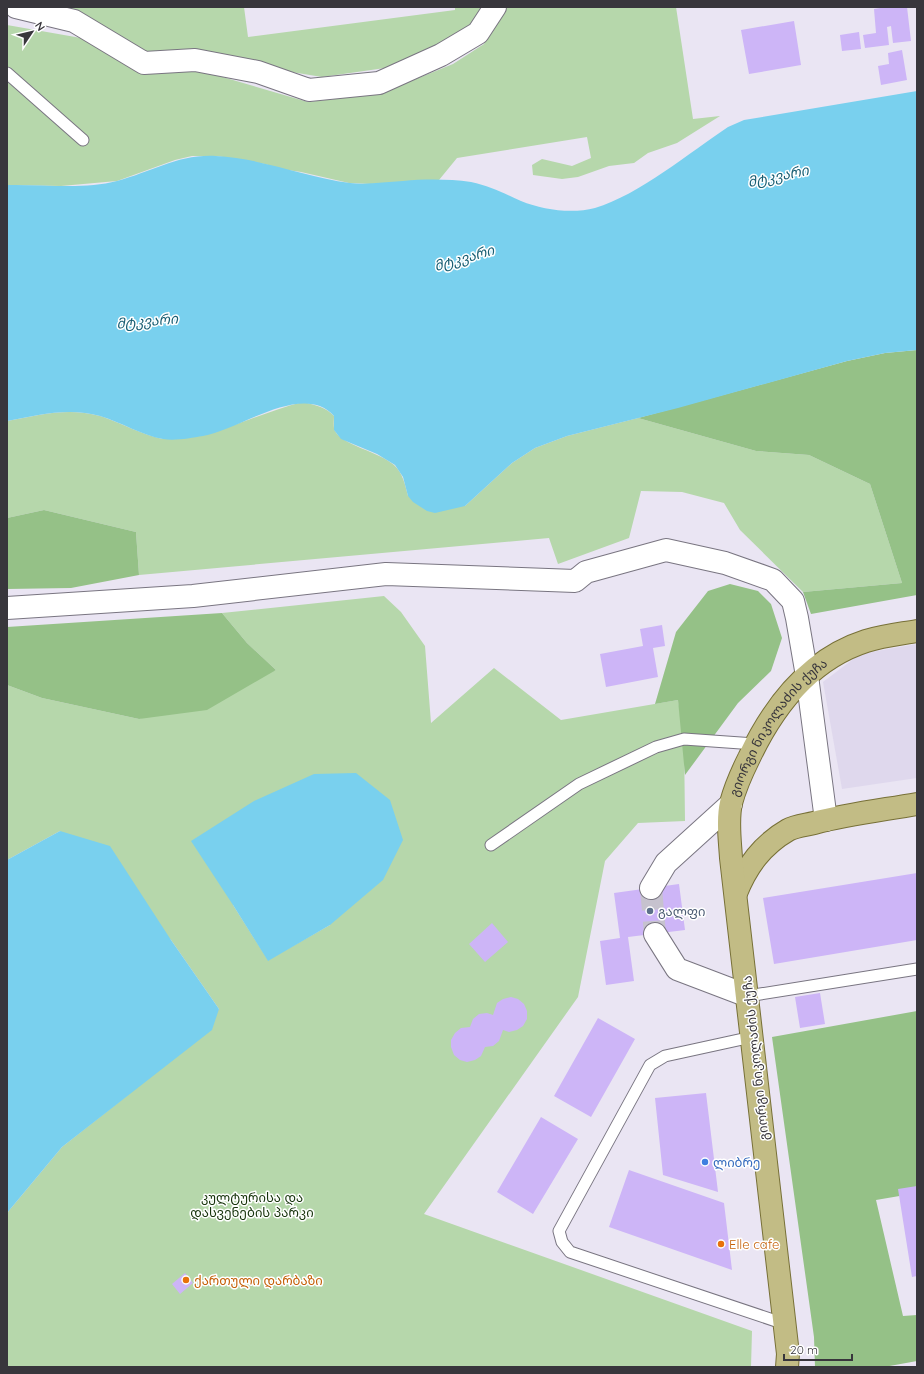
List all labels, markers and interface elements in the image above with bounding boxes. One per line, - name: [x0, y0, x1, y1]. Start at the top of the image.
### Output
- north arrow: [12, 12, 52, 52]
- text: N: [32, 19, 48, 34]
- water label: მტკვარი: [746, 161, 811, 191]
- water label: მტკვარი: [432, 241, 497, 275]
- water label: მტკვარი: [115, 309, 180, 333]
- street label: გიორგი ნიკოლაძის ქუჩა: [726, 655, 830, 798]
- place label: გალფი: [658, 903, 705, 920]
- marker: გალფი: [645, 906, 655, 916]
- street label: გიორგი ნიკოლაძის ქუჩა: [738, 975, 773, 1141]
- place label: ლიბრე: [713, 1154, 760, 1171]
- marker: ლიბრე: [700, 1157, 710, 1167]
- park label: კულტურისა და დასვენების პარკი: [190, 1189, 314, 1221]
- place label: Elle cafe: [729, 1236, 779, 1252]
- marker: Elle cafe: [716, 1239, 726, 1249]
- place label: ქართული დარბაზი: [194, 1272, 323, 1289]
- marker: ქართული დარბაზი: [181, 1275, 191, 1285]
- scale bar: [784, 1336, 852, 1362]
- text: 20 m: [790, 1342, 818, 1357]

